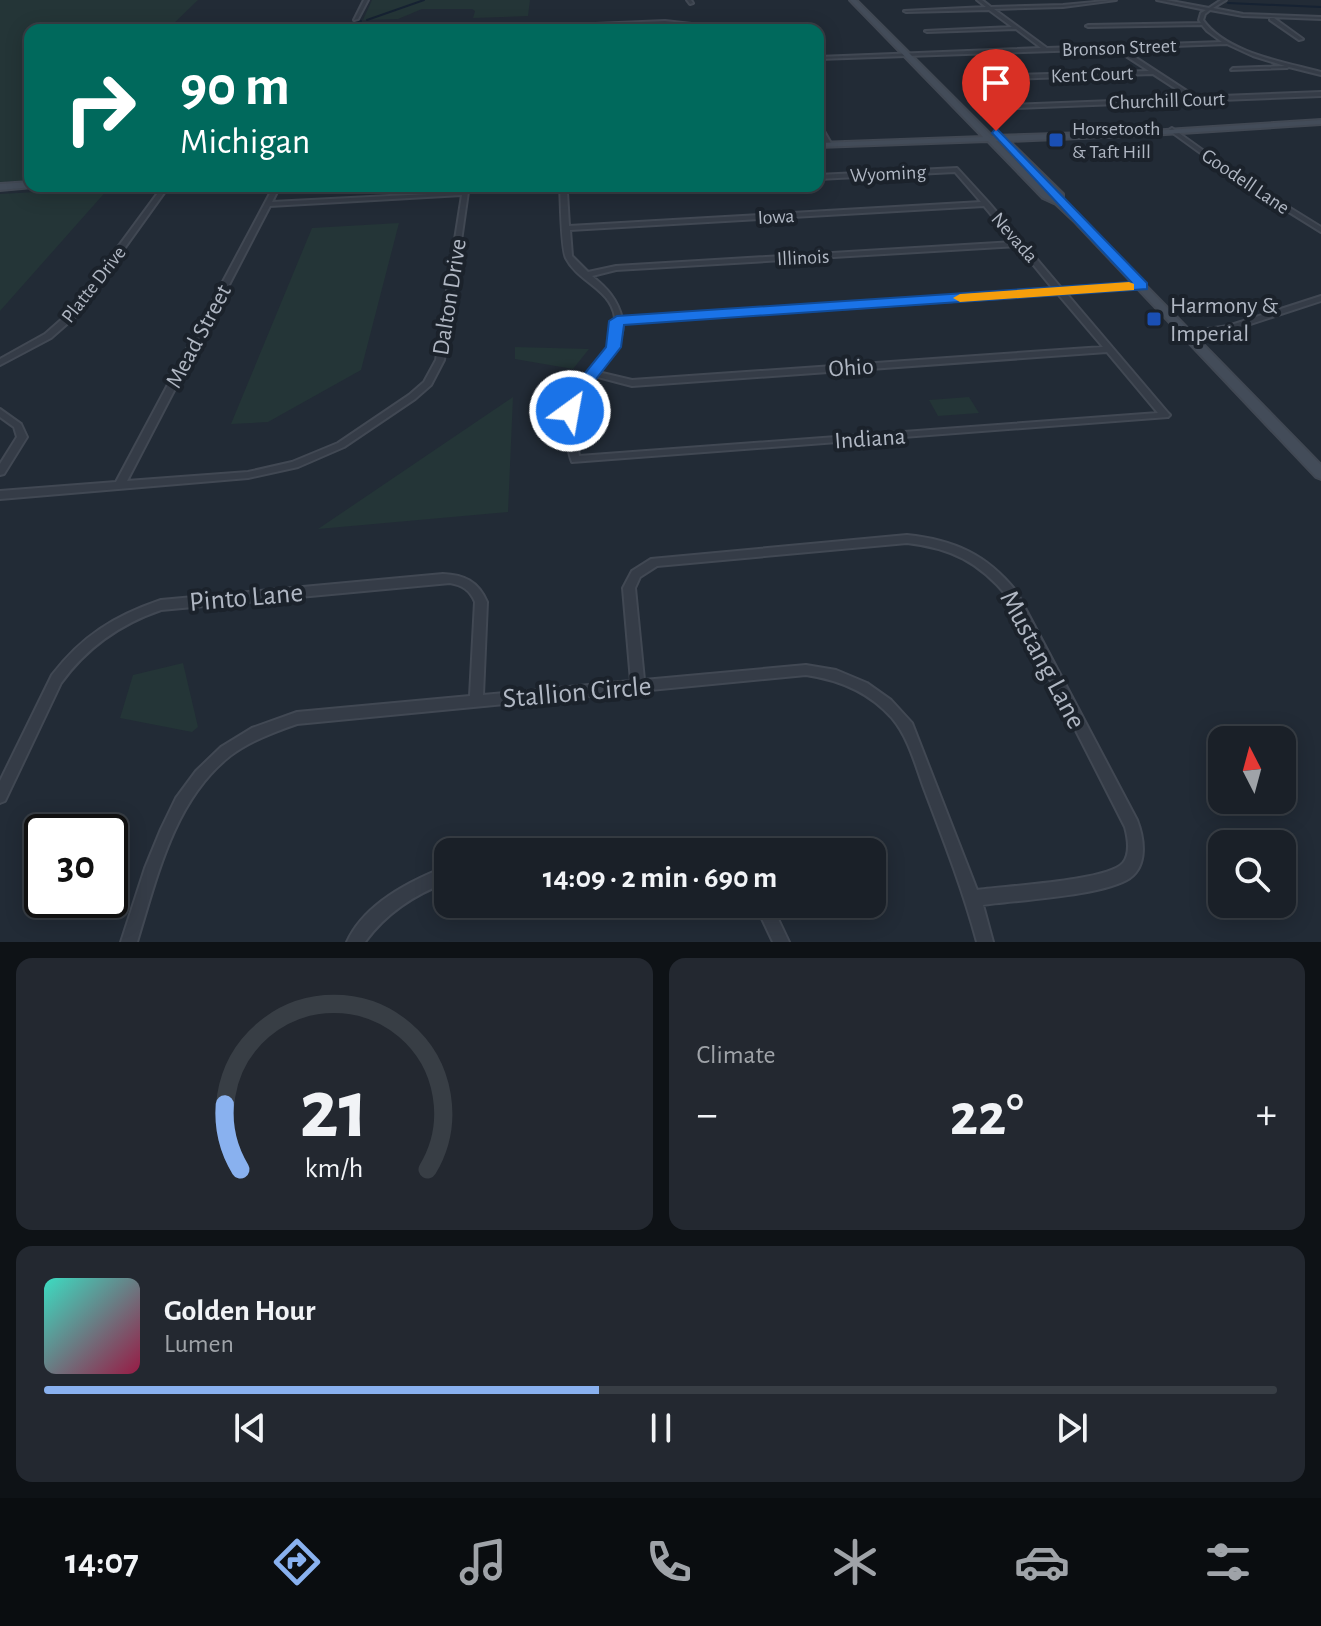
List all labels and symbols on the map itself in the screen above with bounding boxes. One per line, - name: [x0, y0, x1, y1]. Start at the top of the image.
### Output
- street label: Bronson Street: [1061, 36, 1177, 60]
- pin: [962, 49, 1030, 131]
- street label: Kent Court: [1051, 64, 1134, 86]
- street label: Churchill Court: [1109, 89, 1226, 113]
- place label: Horsetooth & Taft Hill: [1072, 119, 1161, 162]
- marker: Horsetooth & Taft Hill: [1047, 131, 1065, 149]
- street label: Goodell Lane: [1198, 145, 1293, 218]
- street label: Wyoming: [849, 162, 927, 186]
- street label: Iowa: [757, 206, 795, 228]
- street label: Nevada: [987, 209, 1041, 267]
- street label: Dalton Drive: [429, 237, 471, 357]
- street label: Platte Drive: [58, 243, 130, 327]
- street label: Illinois: [776, 247, 830, 269]
- street label: Mead Street: [162, 280, 236, 392]
- place label: Harmony & Imperial: [1170, 294, 1278, 346]
- marker: Harmony & Imperial: [1145, 310, 1163, 328]
- street label: Ohio: [828, 354, 875, 382]
- position arrow: [528, 369, 612, 453]
- street label: Indiana: [834, 425, 906, 453]
- street label: Pinto Lane: [188, 579, 304, 617]
- street label: Mustang Lane: [994, 586, 1090, 734]
- street label: Stallion Circle: [502, 673, 653, 713]
- north arrow: [1208, 726, 1296, 814]
- speed limit sign: 30: [24, 814, 128, 918]

